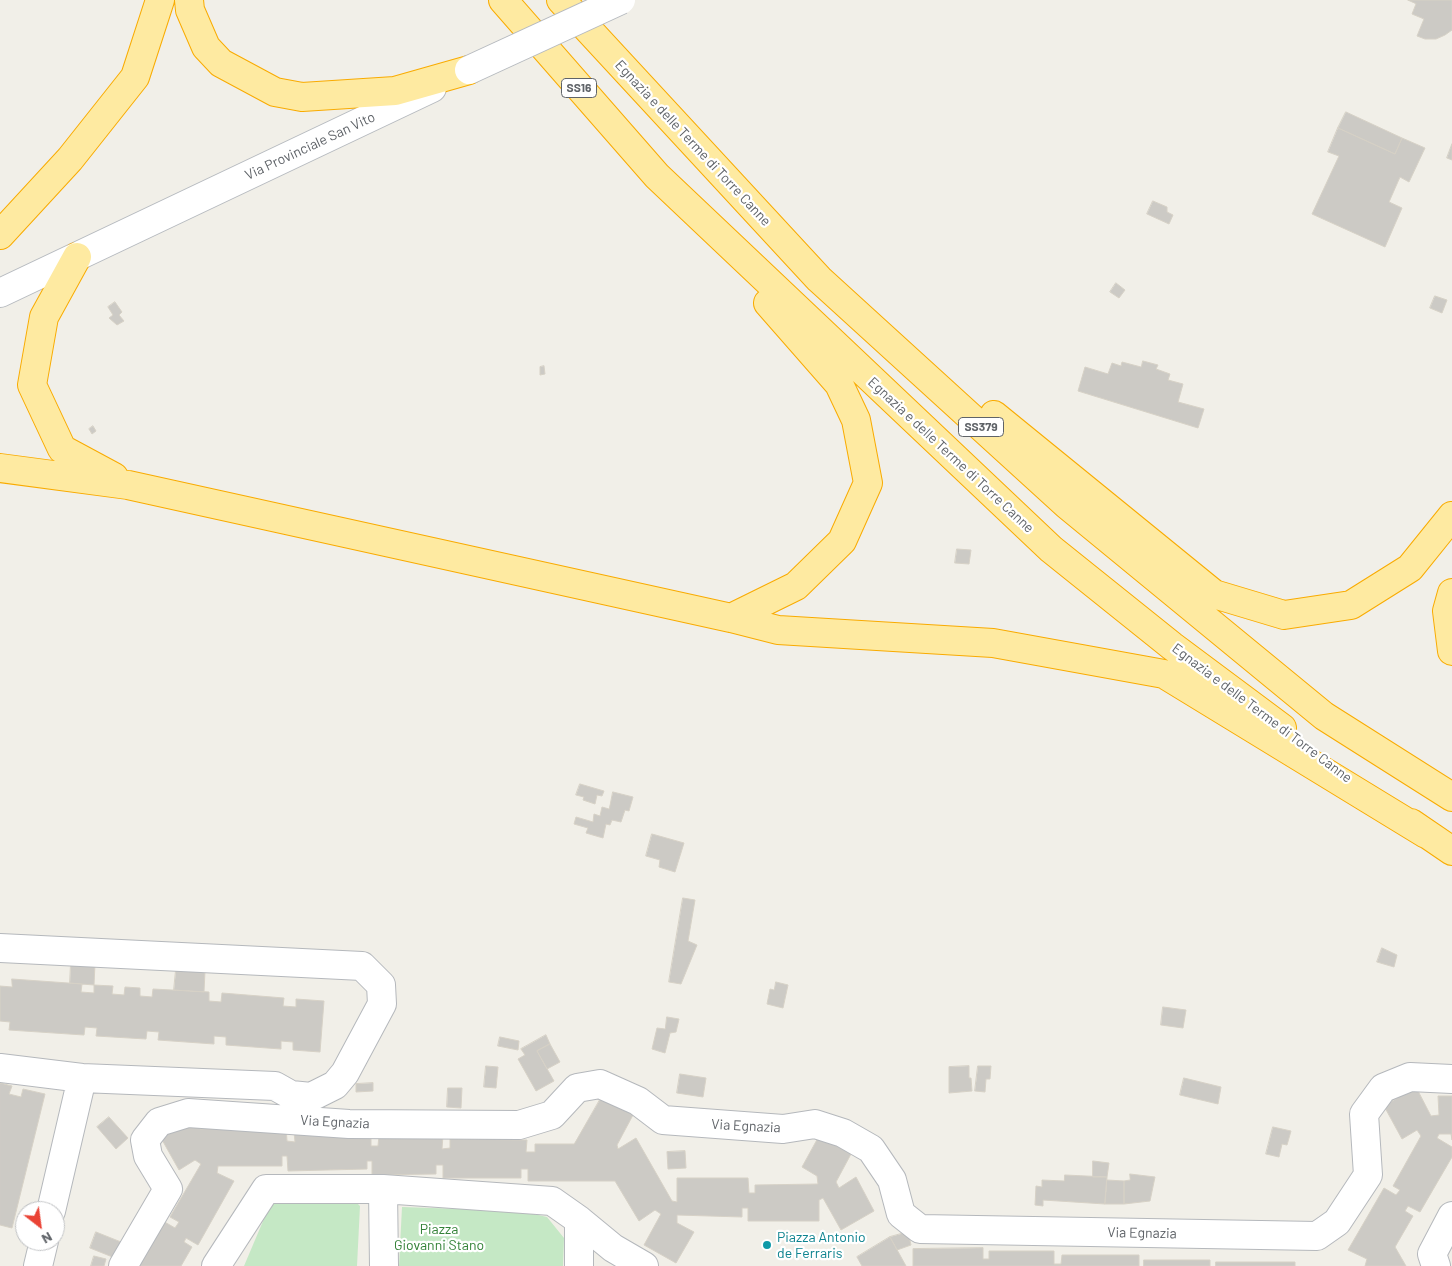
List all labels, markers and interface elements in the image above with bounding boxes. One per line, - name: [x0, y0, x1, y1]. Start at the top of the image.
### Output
- street label: Egnazia e delle Terme di Torre Canne: [612, 57, 774, 229]
- road number: SS16: [562, 78, 596, 98]
- street label: Via Provinciale San Vito: [242, 108, 378, 184]
- street label: Egnazia e delle Terme di Torre Canne: [865, 374, 1037, 536]
- road number: SS379: [958, 418, 1004, 437]
- street label: Egnazia e delle Terme di Torre Canne: [1169, 640, 1355, 786]
- street label: Via Egnazia: [300, 1112, 370, 1132]
- street label: Via Egnazia: [711, 1116, 781, 1136]
- north arrow: [15, 1201, 65, 1251]
- park label: Piazza Giovanni Stano: [394, 1221, 484, 1254]
- street label: Via Egnazia: [1107, 1224, 1177, 1242]
- text: N: [39, 1229, 56, 1248]
- place label: Piazza Antonio de Ferraris: [777, 1229, 866, 1262]
- marker: Piazza Antonio de Ferraris: [761, 1239, 773, 1251]

